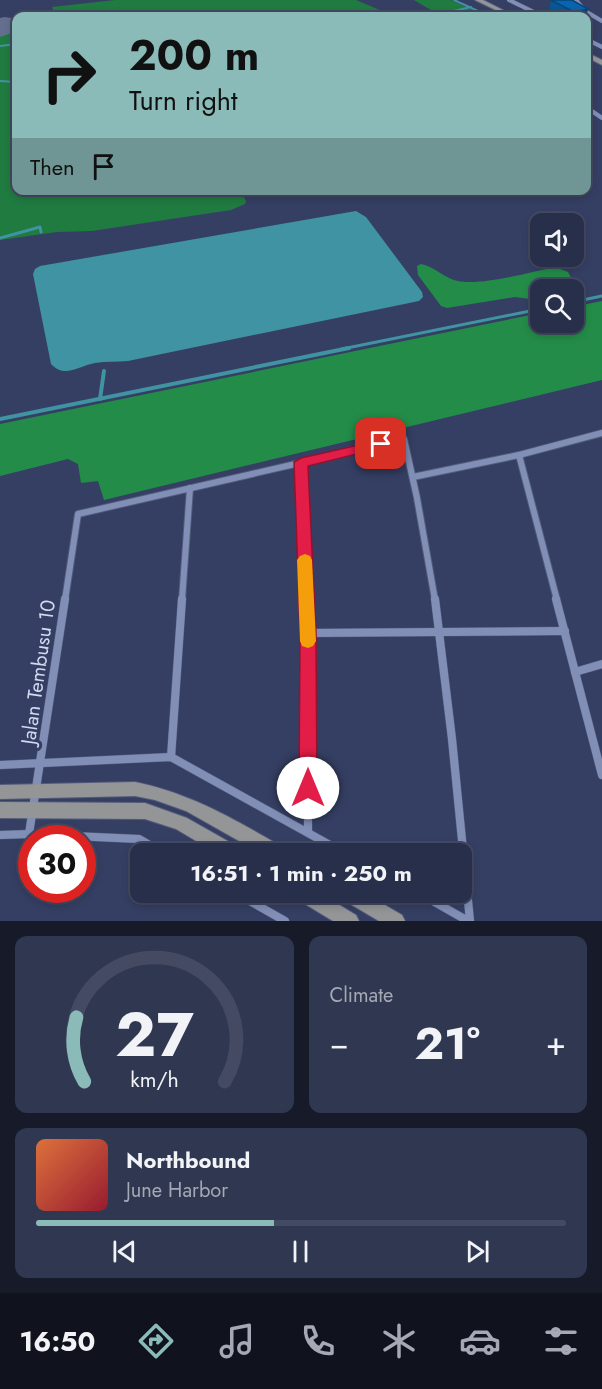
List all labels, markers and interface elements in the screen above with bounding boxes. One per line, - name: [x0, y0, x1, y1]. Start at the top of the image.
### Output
- text: 200 m: [129, 25, 259, 86]
- icon: right: [30, 36, 108, 114]
- text: Turn right: [129, 81, 237, 120]
- icon: arrive: [87, 150, 120, 183]
- text: Then: [30, 151, 75, 183]
- map controls: [530, 213, 584, 333]
- button: sound: [530, 213, 584, 267]
- button: search: [530, 279, 584, 333]
- pin: [355, 418, 406, 469]
- icon: arrive: [364, 427, 397, 460]
- street label: Jalan Tembusu 10: [14, 598, 63, 749]
- position arrow: [276, 756, 340, 820]
- speed limit sign: 30: [18, 825, 96, 903]
- text: 16:51 · 1 min · 250 m: [190, 857, 412, 889]
- text: Climate: [330, 981, 393, 1010]
- text: 27: [115, 989, 194, 1079]
- text: 21°: [414, 1011, 480, 1076]
- text: −: [330, 1020, 349, 1067]
- text: +: [546, 1020, 566, 1067]
- text: km/h: [130, 1064, 178, 1095]
- text: Northbound: [126, 1144, 250, 1176]
- text: June Harbor: [126, 1176, 228, 1205]
- icon: previous: [108, 1235, 141, 1268]
- icon: pause: [284, 1235, 317, 1268]
- icon: next: [461, 1235, 494, 1268]
- icon: directions: [135, 1320, 177, 1362]
- icon: music: [216, 1320, 258, 1362]
- icon: phone: [297, 1320, 339, 1362]
- icon: climate: [378, 1320, 420, 1362]
- icon: car: [459, 1320, 501, 1362]
- icon: filters: [540, 1320, 582, 1362]
- text: 16:50: [20, 1322, 95, 1361]

